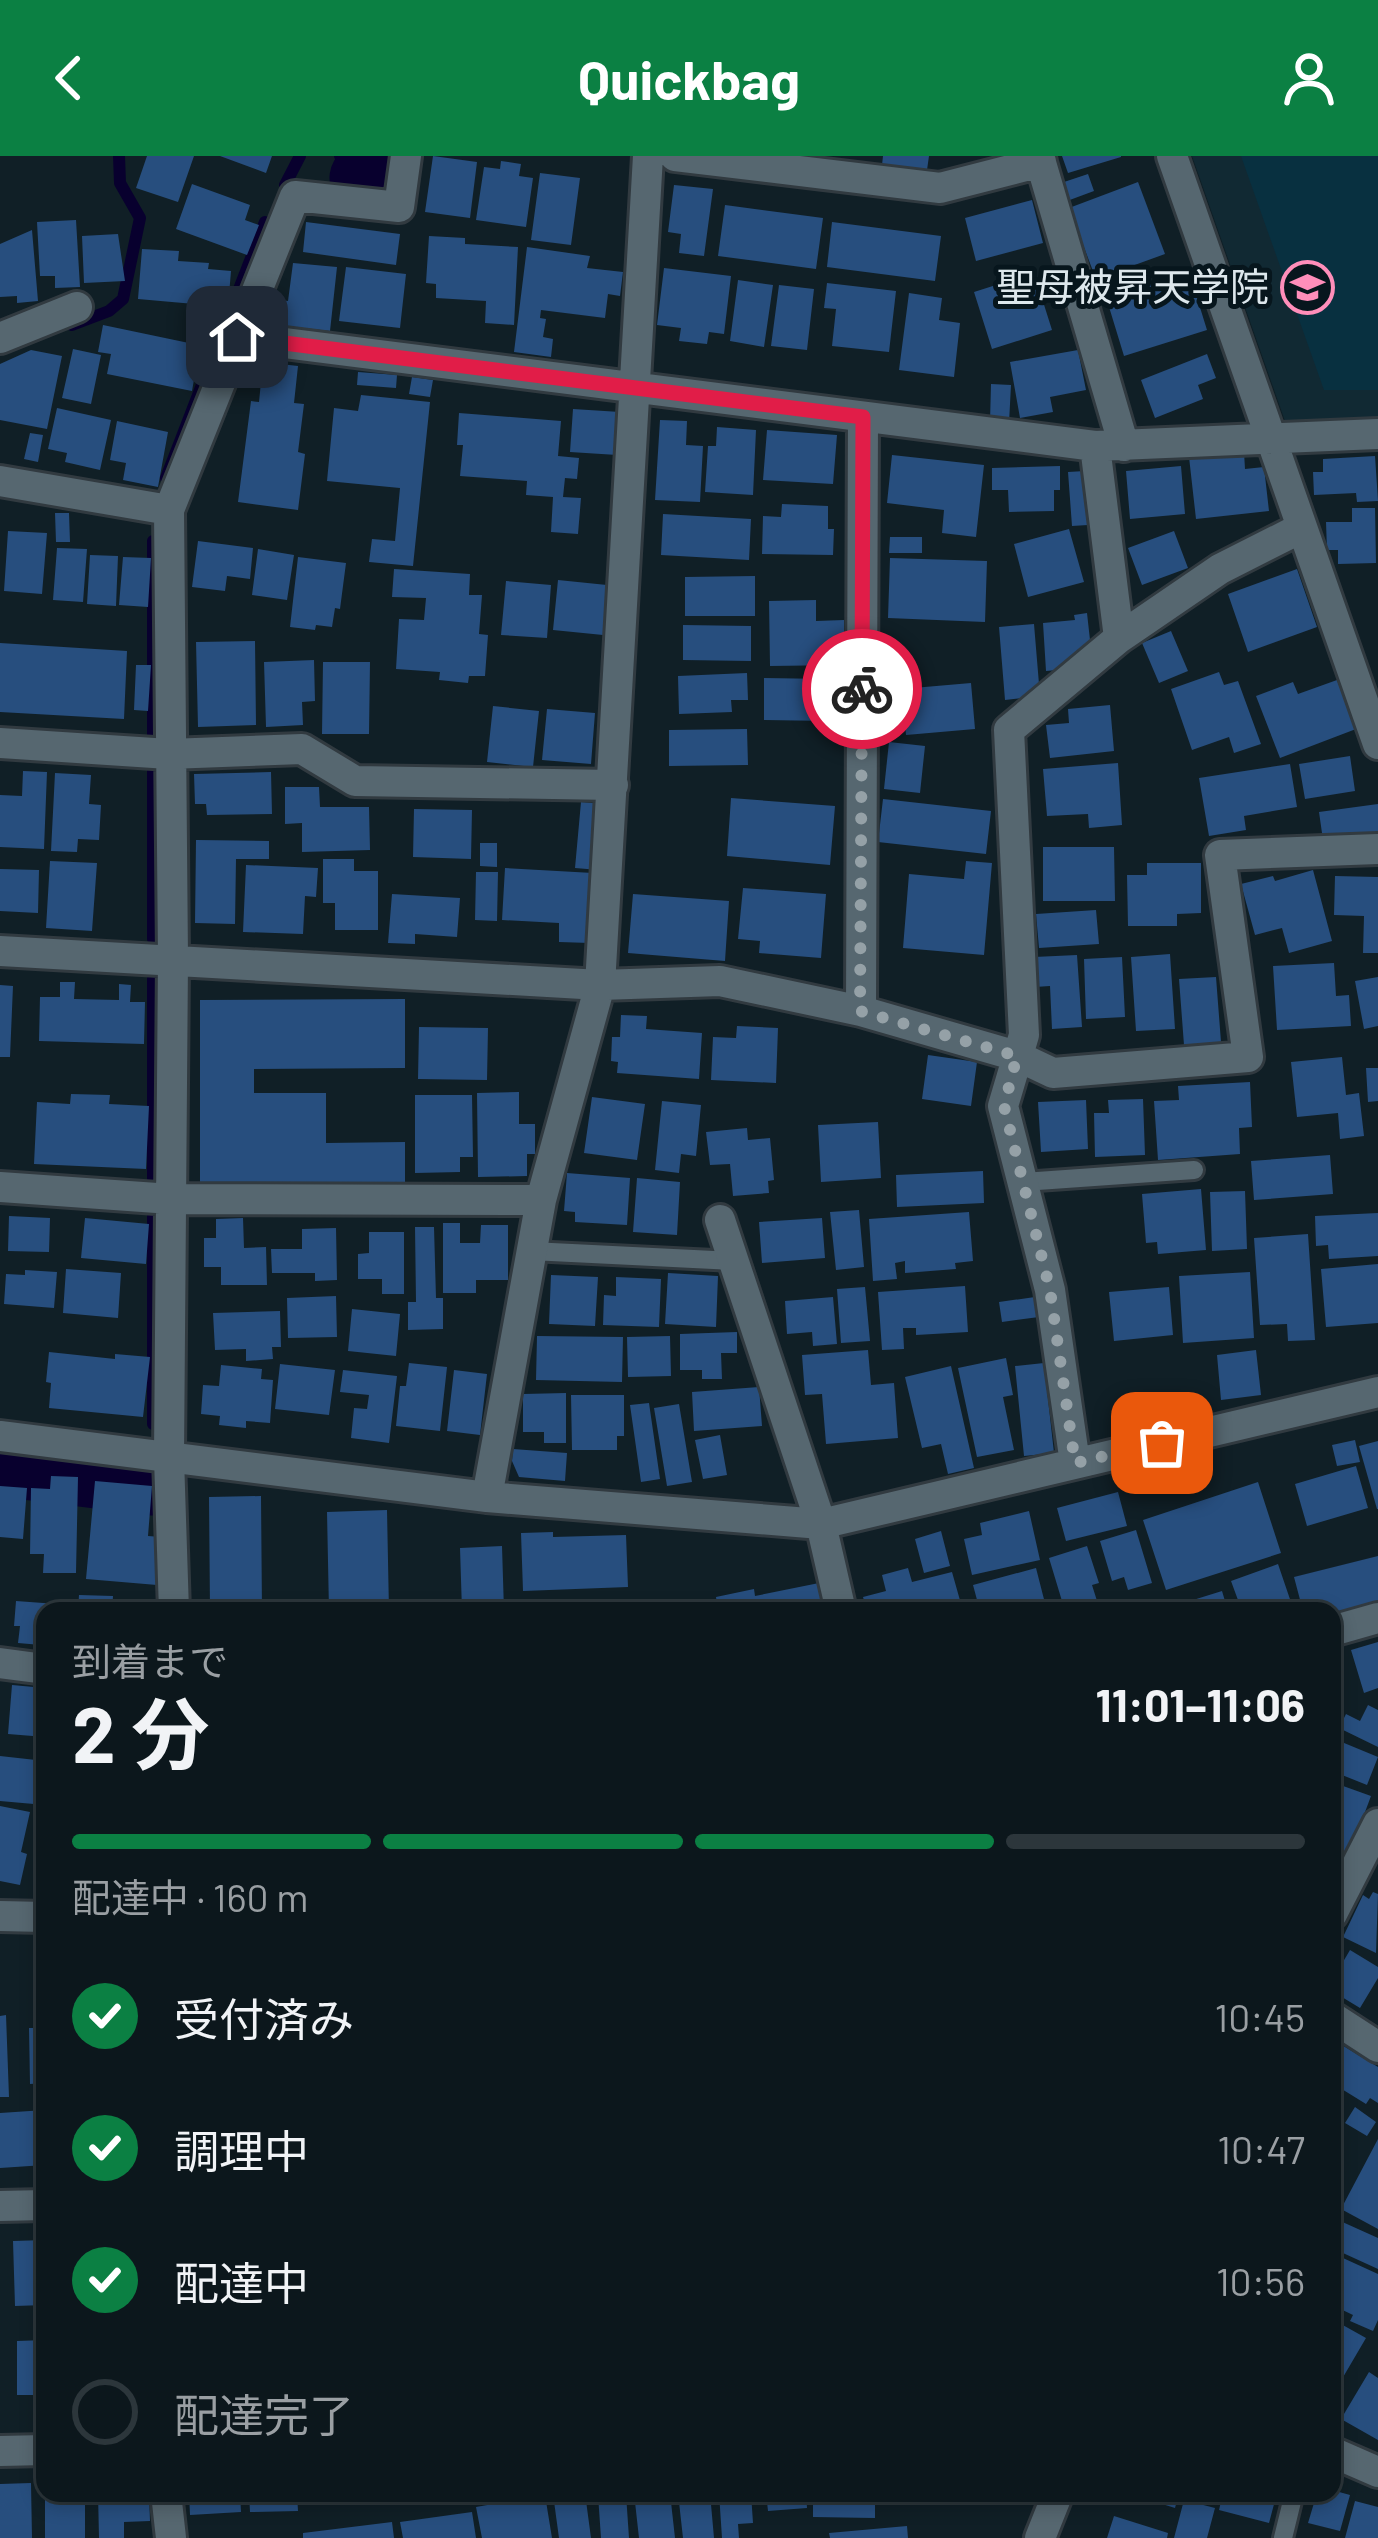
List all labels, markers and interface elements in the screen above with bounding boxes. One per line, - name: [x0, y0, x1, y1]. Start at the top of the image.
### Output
- icon: back: [36, 45, 102, 111]
- icon: person: [1276, 45, 1342, 111]
- text: Quickbag: [578, 46, 800, 111]
- school or university icon: 聖母被昇天学院: [1280, 259, 1336, 315]
- place label: 聖母被昇天学院: [996, 262, 1269, 309]
- pin: [186, 286, 288, 388]
- icon: home: [204, 304, 270, 370]
- courier: [802, 629, 922, 749]
- icon: bike: [829, 656, 895, 722]
- pin: [1111, 1392, 1213, 1494]
- icon: bag: [1129, 1410, 1195, 1476]
- text: 到着まで: [72, 1637, 228, 1684]
- text: 11:01–11:06: [1096, 1677, 1305, 1731]
- text: 2 分: [72, 1685, 209, 1779]
- text: 配達中 · 160 m: [72, 1873, 309, 1920]
- icon: check: [72, 1983, 138, 2049]
- text: 受付済み: [174, 1991, 354, 2045]
- text: 10:45: [1215, 1993, 1305, 2040]
- icon: check: [72, 2115, 138, 2181]
- text: 調理中: [174, 2123, 309, 2177]
- text: 10:47: [1217, 2125, 1305, 2172]
- icon: check: [72, 2247, 138, 2313]
- text: 配達中: [174, 2255, 309, 2309]
- text: 10:56: [1216, 2257, 1305, 2304]
- text: 配達完了: [174, 2387, 354, 2441]

